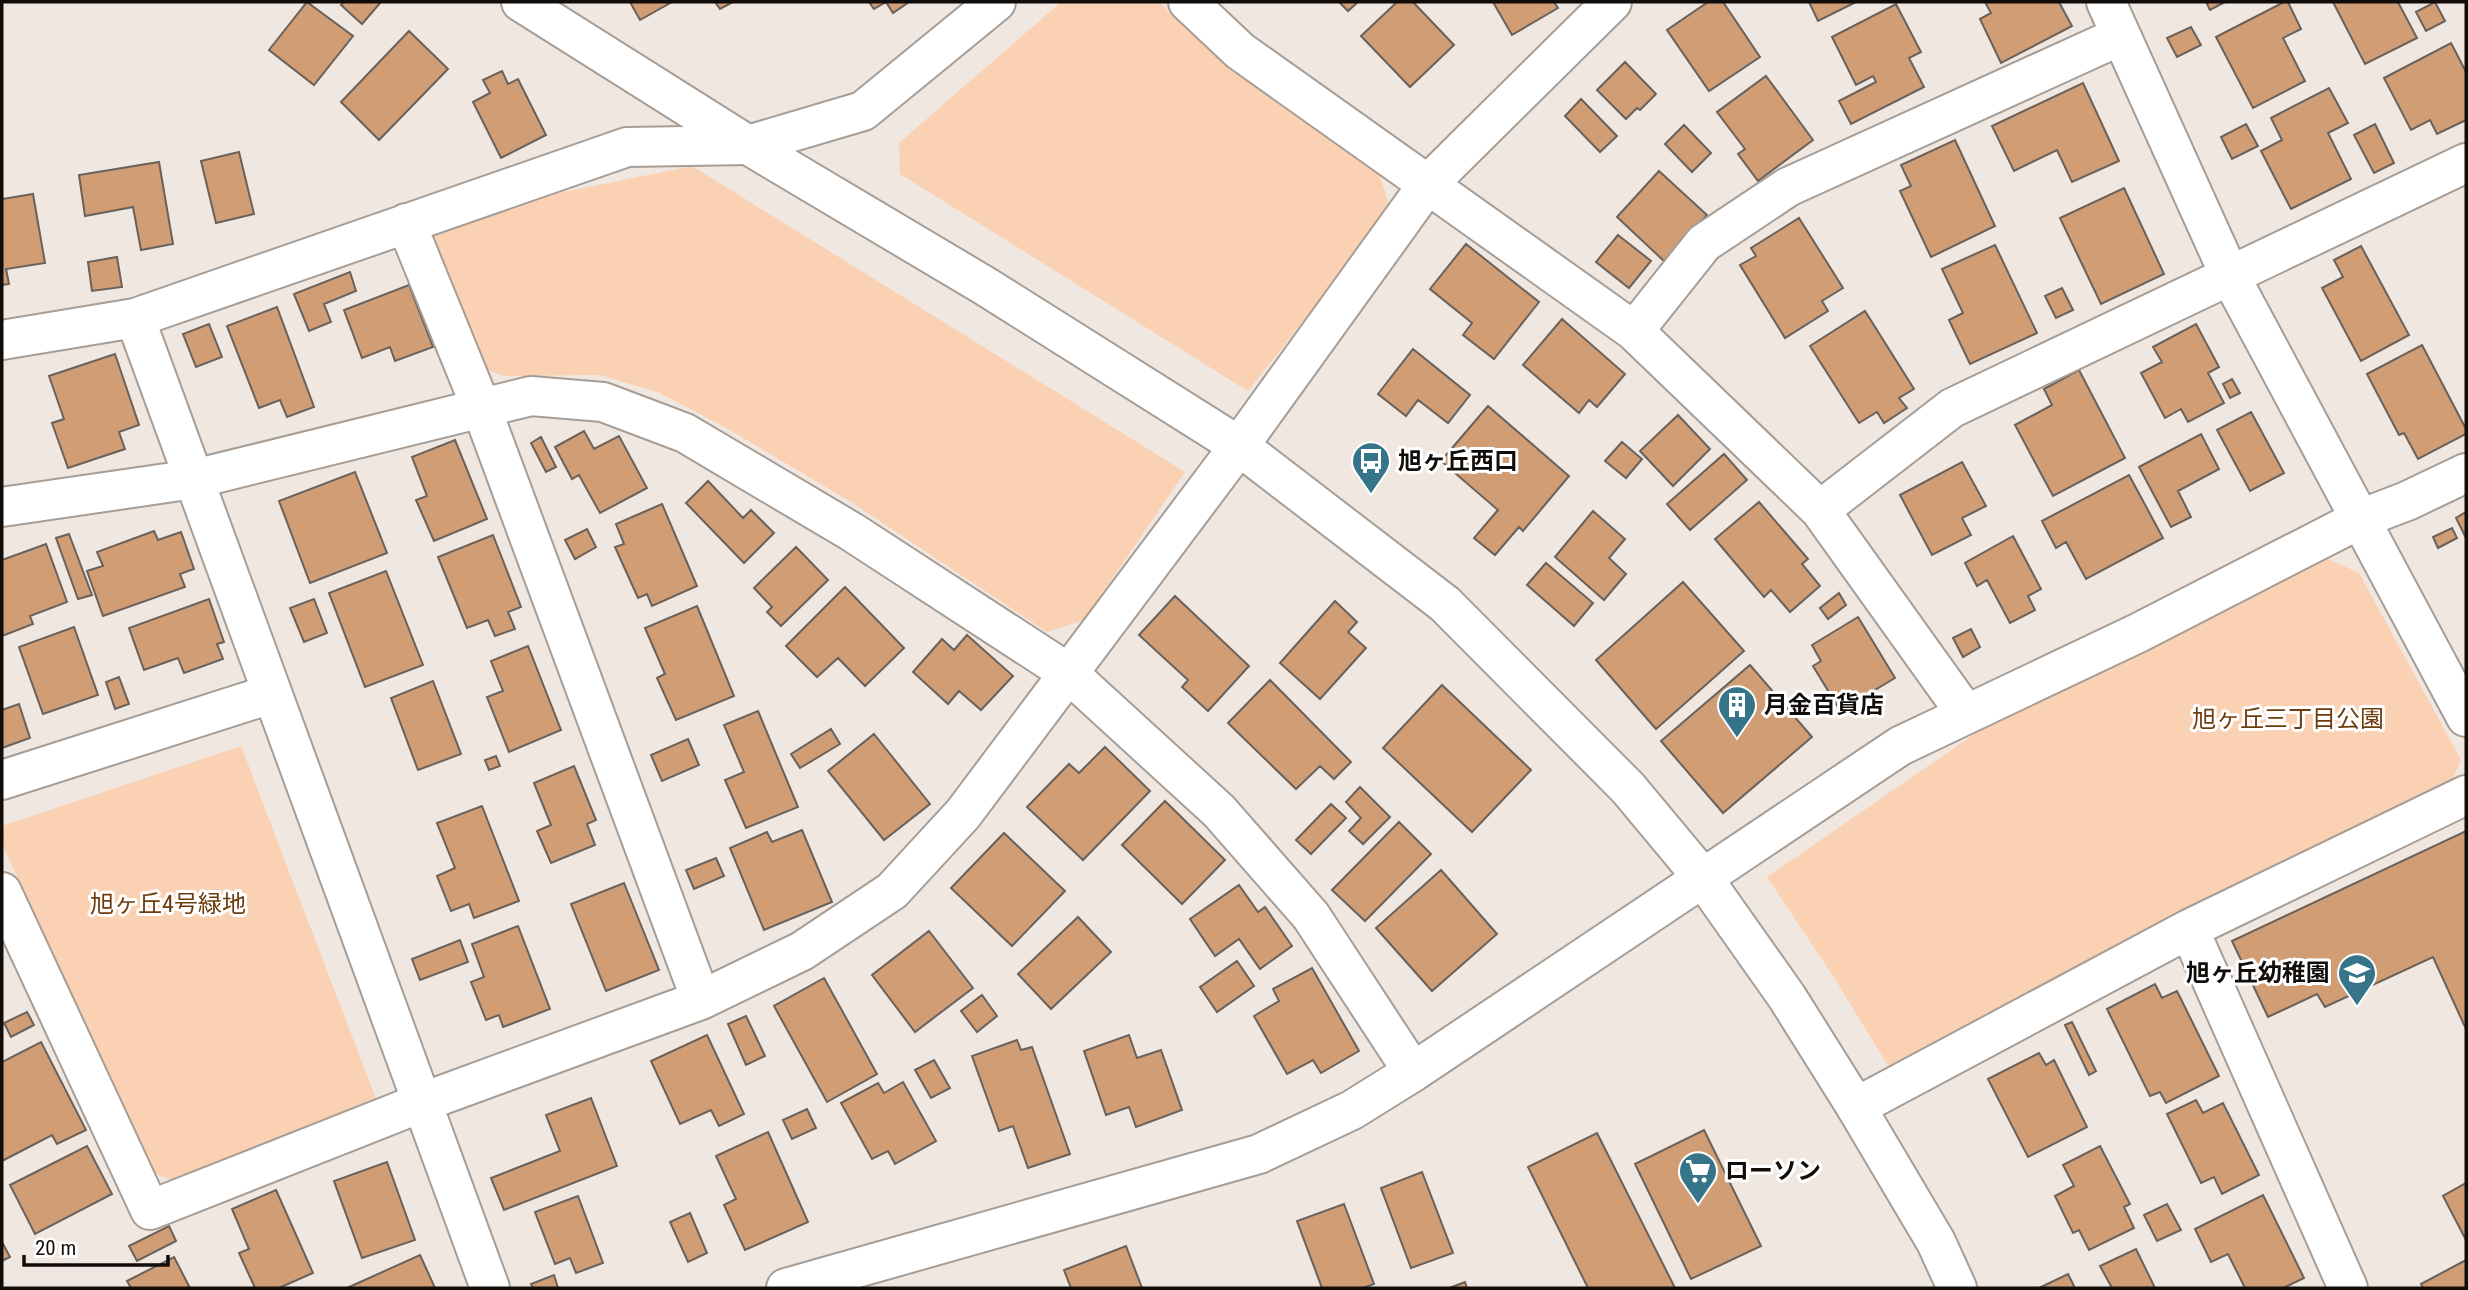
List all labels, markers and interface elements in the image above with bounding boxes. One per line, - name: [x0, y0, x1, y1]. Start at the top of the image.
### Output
- bus stop icon: 旭ヶ丘西口: [1350, 440, 1392, 495]
- place label: 旭ヶ丘西口: [1398, 447, 1518, 475]
- building icon: 月金百貨店: [1716, 684, 1758, 739]
- place label: 月金百貨店: [1764, 691, 1884, 719]
- park label: 旭ヶ丘三丁目公園: [2192, 705, 2384, 733]
- park label: 旭ヶ丘4号緑地: [90, 890, 246, 918]
- school or university icon: 旭ヶ丘幼稚園: [2336, 952, 2378, 1007]
- place label: 旭ヶ丘幼稚園: [2186, 959, 2330, 987]
- supermarket icon: ローソン: [1677, 1150, 1719, 1205]
- place label: ローソン: [1725, 1157, 1821, 1185]
- scale bar: [24, 1224, 168, 1268]
- text: 20 m: [35, 1236, 76, 1260]

